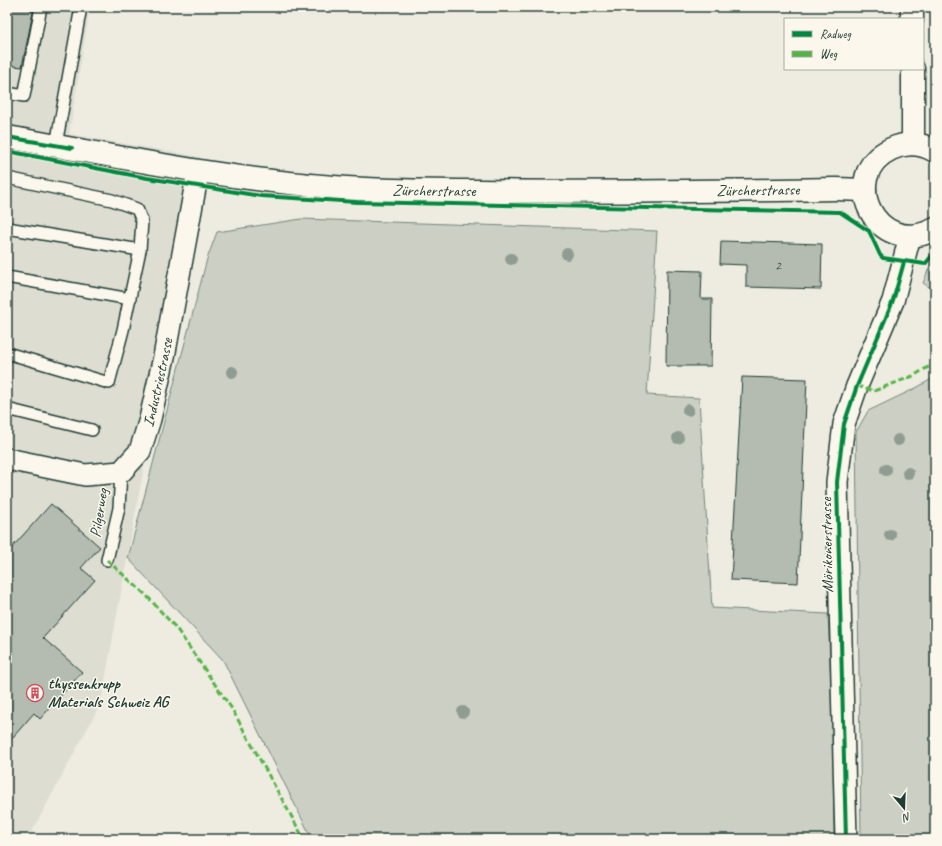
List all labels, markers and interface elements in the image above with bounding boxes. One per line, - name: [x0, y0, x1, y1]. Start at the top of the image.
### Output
- legend: [784, 18, 924, 70]
- text: Radweg: [820, 26, 851, 42]
- text: Weg: [820, 46, 838, 62]
- street label: Zürcherstrasse: [392, 180, 477, 201]
- street label: Zürcherstrasse: [716, 180, 801, 201]
- house number: 2: [775, 257, 783, 274]
- street label: Industriestrasse: [138, 335, 178, 429]
- street label: Pilgerweg: [85, 486, 113, 539]
- street label: Mörikonerstrasse: [816, 495, 838, 593]
- place label: thyssenkrupp Materials Schweiz AG: [48, 674, 171, 712]
- building icon: thyssenkrupp Materials Schweiz AG: [25, 683, 45, 703]
- north arrow: [884, 788, 924, 828]
- text: N: [900, 810, 913, 826]

